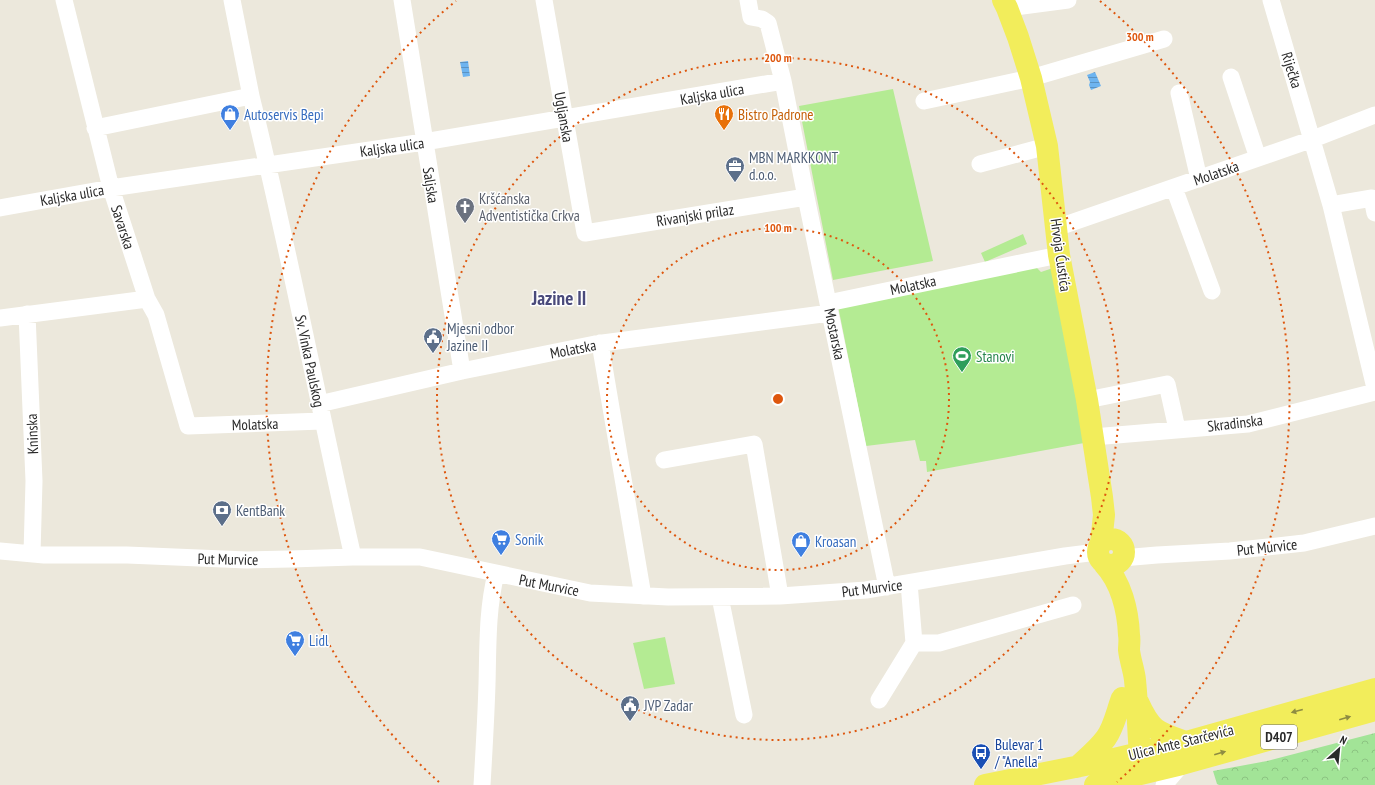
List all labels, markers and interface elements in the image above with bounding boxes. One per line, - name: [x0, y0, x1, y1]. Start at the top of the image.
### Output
- text: 300 m: [1126, 29, 1154, 44]
- text: 200 m: [764, 50, 792, 65]
- street label: Riječka: [1278, 50, 1306, 90]
- street label: Kaljska ulica: [679, 79, 745, 109]
- street label: Ugljanska: [550, 90, 578, 144]
- shop icon: Autoservis Bepi: [219, 103, 241, 131]
- restaurant icon: Bistro Padrone: [713, 103, 735, 131]
- place label: Autoservis Bepi: [244, 105, 324, 124]
- place label: Bistro Padrone: [738, 105, 814, 124]
- street label: Kaljska ulica: [359, 133, 425, 161]
- place label: MBN MARKKONT d.o.o.: [749, 148, 839, 184]
- office icon: MBN MARKKONT d.o.o.: [724, 155, 746, 183]
- street label: Molatska: [1191, 156, 1241, 190]
- street label: Saljska: [419, 166, 443, 204]
- street label: Kaljska ulica: [39, 180, 105, 210]
- place label: Kršćanska Adventistička Crkva: [479, 189, 580, 225]
- church icon: Kršćanska Adventistička Crkva: [454, 196, 476, 224]
- street label: Rivanjski prilaz: [655, 200, 735, 230]
- street label: Savarska: [107, 203, 139, 251]
- street label: Hrvoja Ćustića: [1046, 217, 1076, 293]
- text: 100 m: [764, 220, 792, 235]
- street label: Molatska: [888, 271, 938, 299]
- district label: Jazine II: [531, 286, 586, 310]
- street label: Mostarska: [820, 306, 850, 362]
- street label: Sv. Vinka Paulskog: [291, 313, 329, 409]
- place label: Mjesni odbor Jazine II: [446, 319, 515, 355]
- public building icon: Mjesni odbor Jazine II: [422, 326, 444, 354]
- street label: Molatska: [548, 335, 598, 363]
- sports icon: Stanovi: [951, 345, 973, 373]
- place label: Stanovi: [976, 347, 1015, 366]
- centre of rings: [771, 392, 785, 406]
- street label: Skradinska: [1206, 410, 1264, 436]
- street label: Kninska: [22, 413, 42, 455]
- street label: Molatska: [231, 414, 279, 434]
- bank icon: KentBank: [211, 499, 233, 527]
- place label: KentBank: [236, 501, 285, 520]
- supermarket icon: Sonik: [490, 528, 512, 556]
- place label: Sonik: [515, 530, 544, 549]
- shop icon: Kroasan: [790, 530, 812, 558]
- place label: Kroasan: [815, 532, 856, 551]
- street label: Put Murvice: [1236, 534, 1298, 560]
- street label: Put Murvice: [197, 549, 259, 569]
- street label: Put Murvice: [517, 570, 581, 600]
- street label: Put Murvice: [841, 575, 903, 601]
- supermarket icon: Lidl: [284, 629, 306, 657]
- place label: Lidl: [309, 631, 329, 650]
- public building icon: JVP Zadar: [619, 694, 641, 722]
- place label: JVP Zadar: [643, 696, 694, 715]
- one-way arrow: [1291, 708, 1303, 714]
- one-way arrow: [1339, 715, 1351, 721]
- street label: Ulica Ante Starčevića: [1126, 720, 1236, 764]
- road number: D407: [1261, 725, 1297, 749]
- north arrow: [1319, 729, 1359, 769]
- text: N: [1338, 733, 1349, 748]
- place label: Bulevar 1 / "Anella": [994, 735, 1044, 771]
- bus stop icon: Bulevar 1 / "Anella": [970, 742, 992, 770]
- one-way arrow: [1214, 750, 1226, 756]

